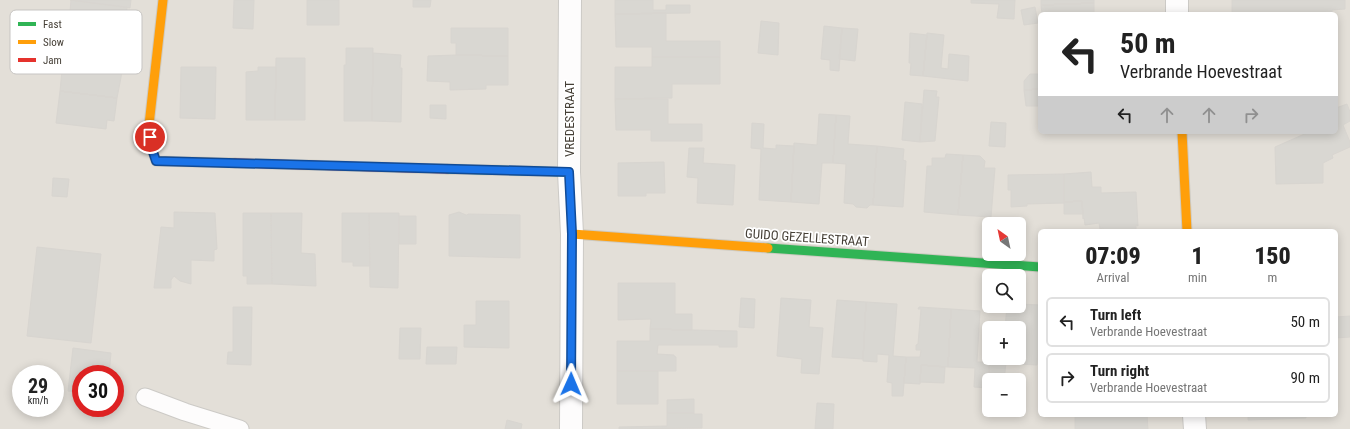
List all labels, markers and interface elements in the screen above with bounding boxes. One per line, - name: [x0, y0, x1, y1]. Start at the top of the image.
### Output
- legend: [10, 10, 142, 74]
- text: Fast: [43, 18, 62, 31]
- text: 50 m: [1120, 27, 1176, 60]
- icon: left: [1054, 28, 1106, 80]
- text: Slow: [43, 36, 64, 49]
- text: Jam: [43, 54, 62, 67]
- text: Verbrande Hoevestraat: [1120, 61, 1282, 82]
- street label: VREDESTRAAT: [562, 81, 577, 157]
- icon: left: [1114, 104, 1136, 126]
- icon: ahead: [1156, 104, 1178, 126]
- icon: ahead: [1198, 104, 1220, 126]
- icon: right: [1240, 104, 1262, 126]
- pin: [133, 120, 167, 154]
- icon: arrive: [139, 126, 161, 148]
- north arrow: [982, 217, 1026, 261]
- map controls: [982, 217, 1026, 417]
- street label: GUIDO GEZELLESTRAAT: [745, 226, 870, 249]
- text: 07:09: [1085, 242, 1141, 270]
- text: 1: [1191, 242, 1204, 270]
- text: 150: [1254, 242, 1291, 270]
- button: search: [982, 269, 1026, 313]
- text: Arrival: [1096, 270, 1130, 285]
- text: min: [1188, 270, 1207, 285]
- text: m: [1268, 270, 1277, 285]
- text: Turn left: [1090, 306, 1141, 324]
- icon: left: [1056, 311, 1078, 333]
- text: 50 m: [1290, 313, 1320, 331]
- button: +: [982, 321, 1026, 365]
- text: Verbrande Hoevestraat: [1090, 324, 1207, 339]
- text: Turn right: [1090, 362, 1149, 380]
- position arrow: [550, 363, 592, 405]
- speed limit sign: 30: [72, 365, 124, 417]
- icon: right: [1056, 367, 1078, 389]
- text: 90 m: [1290, 369, 1320, 387]
- button: −: [982, 373, 1026, 417]
- text: 29: [28, 374, 48, 398]
- text: Verbrande Hoevestraat: [1090, 380, 1207, 395]
- text: km/h: [28, 395, 48, 406]

